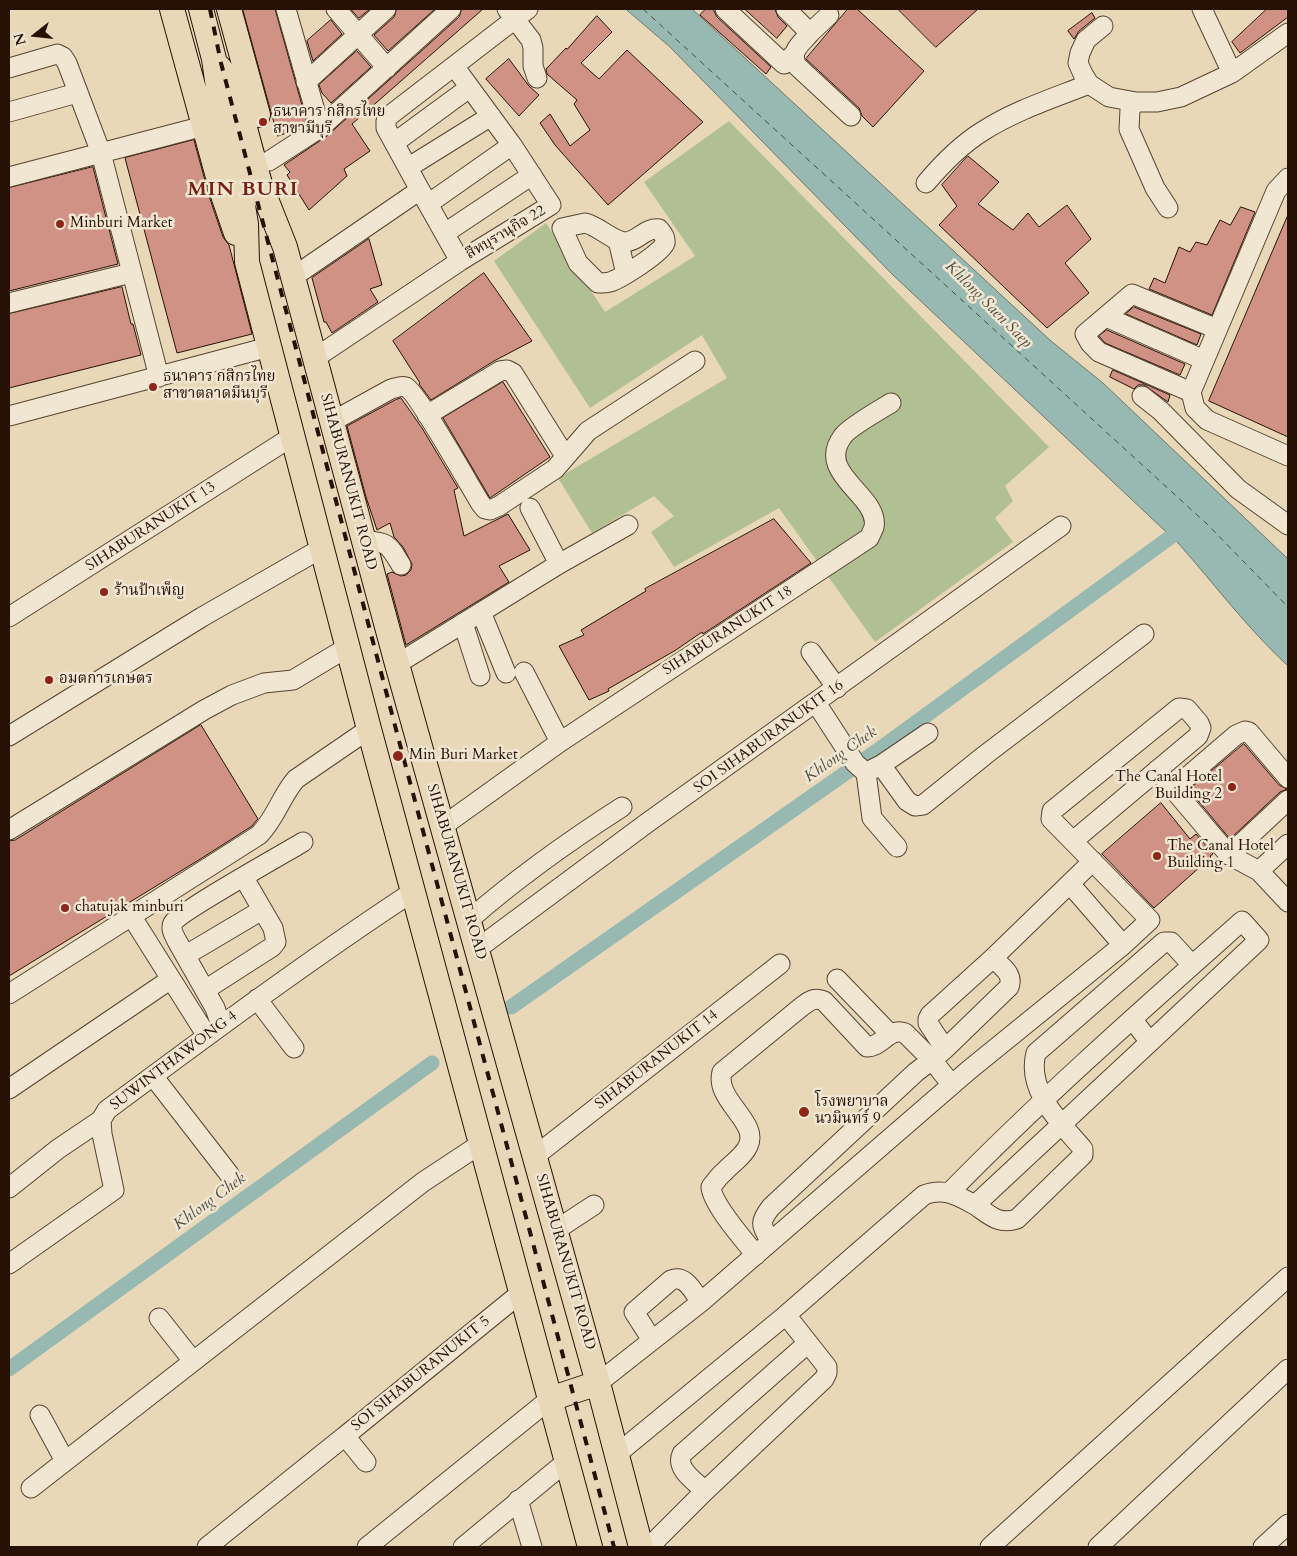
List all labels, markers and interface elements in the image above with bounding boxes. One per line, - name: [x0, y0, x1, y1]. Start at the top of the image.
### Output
- north arrow: [10, 10, 60, 60]
- text: N: [9, 31, 31, 48]
- place label: ธนาคาร กสิกรไทย สาขามีบุรี: [273, 104, 385, 139]
- marker: ธนาคาร กสิกรไทย สาขามีบุรี: [257, 116, 269, 128]
- district label: MIN BURI: [186, 178, 300, 202]
- street label: สีหบุรานุกิจ 22: [463, 202, 549, 264]
- place label: Minburi Market: [70, 215, 173, 233]
- marker: Minburi Market: [54, 218, 66, 230]
- water label: Khlong Saen Saep: [940, 257, 1036, 353]
- place label: ธนาคาร กสิกรไทย สาขาตลาดมีนบุรี: [163, 369, 275, 404]
- marker: ธนาคาร กสิกรไทย สาขาตลาดมีนบุรี: [147, 381, 159, 393]
- street label: SIHABURANUKIT ROAD: [316, 392, 380, 572]
- street label: SIHABURANUKIT 13: [83, 478, 219, 576]
- street label: SIHABURANUKIT 18: [660, 582, 796, 680]
- place label: ร้านป้าเพ็ญ: [114, 583, 185, 601]
- marker: ร้านป้าเพ็ญ: [98, 586, 110, 598]
- place label: อมตการเกษตร: [59, 671, 153, 689]
- marker: อมตการเกษตร: [43, 674, 55, 686]
- street label: SOI SIHABURANUKIT 16: [691, 677, 847, 797]
- water label: Khlong Chek: [801, 723, 881, 787]
- place label: Min Buri Market: [409, 747, 518, 765]
- marker: Min Buri Market: [391, 749, 405, 763]
- place label: The Canal Hotel Building 2: [1115, 769, 1222, 804]
- marker: The Canal Hotel Building 2: [1226, 781, 1238, 793]
- street label: SIHABURANUKIT ROAD: [422, 782, 490, 962]
- place label: The Canal Hotel Building 1: [1167, 838, 1274, 873]
- marker: The Canal Hotel Building 1: [1151, 850, 1163, 862]
- place label: chatujak minburi: [75, 899, 184, 917]
- marker: chatujak minburi: [59, 902, 71, 914]
- street label: SIHABURANUKIT 14: [592, 1006, 722, 1114]
- street label: SUWINTHAWONG 4: [107, 1007, 241, 1115]
- place label: โรงพยาบาล นวมินทร์ 9: [815, 1094, 889, 1129]
- marker: โรงพยาบาล นวมินทร์ 9: [797, 1105, 811, 1119]
- water label: Khlong Chek: [170, 1169, 250, 1235]
- street label: SIHABURANUKIT ROAD: [531, 1172, 599, 1352]
- street label: SOI SIHABURANUKIT 5: [348, 1313, 494, 1435]

